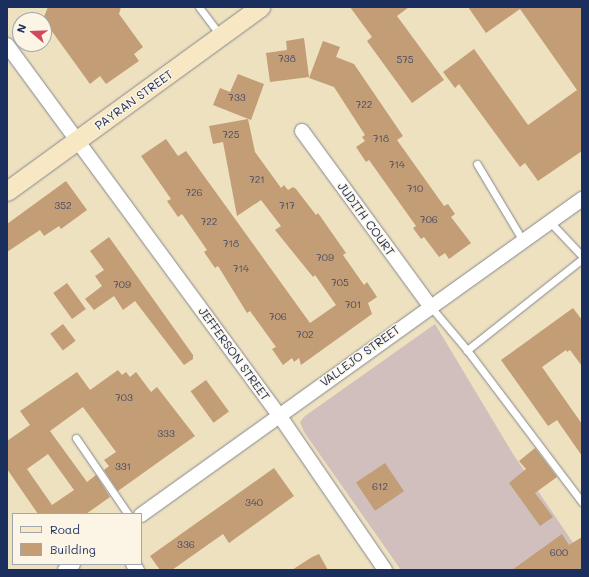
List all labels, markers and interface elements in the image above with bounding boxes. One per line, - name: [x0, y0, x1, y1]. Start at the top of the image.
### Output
- north arrow: [12, 12, 52, 52]
- text: N: [13, 22, 30, 35]
- house number: 738: [278, 53, 296, 65]
- house number: 575: [396, 54, 414, 66]
- street label: PAYRAN STREET: [92, 67, 176, 133]
- house number: 733: [228, 92, 246, 104]
- house number: 722: [356, 99, 372, 111]
- house number: 725: [223, 129, 239, 141]
- house number: 718: [373, 133, 389, 145]
- house number: 714: [389, 159, 405, 171]
- house number: 721: [249, 174, 265, 186]
- street label: JUDITH COURT: [334, 179, 398, 259]
- house number: 710: [407, 183, 423, 195]
- house number: 726: [185, 187, 203, 199]
- house number: 352: [54, 200, 72, 212]
- house number: 717: [279, 200, 295, 212]
- house number: 706: [420, 214, 438, 226]
- house number: 722: [201, 216, 217, 228]
- house number: 718: [223, 238, 239, 250]
- house number: 709: [316, 252, 334, 264]
- house number: 714: [233, 263, 249, 275]
- house number: 705: [331, 277, 349, 289]
- house number: 709: [113, 279, 131, 291]
- house number: 701: [345, 299, 361, 311]
- street label: JEFFERSON STREET: [195, 304, 273, 404]
- house number: 706: [269, 311, 287, 323]
- street label: VALLEJO STREET: [317, 322, 403, 390]
- house number: 702: [296, 329, 314, 341]
- house number: 703: [115, 392, 133, 404]
- house number: 333: [157, 428, 175, 440]
- house number: 331: [115, 461, 131, 473]
- house number: 612: [372, 481, 388, 493]
- house number: 340: [245, 497, 263, 509]
- legend: [12, 513, 142, 565]
- text: Road: [50, 521, 80, 537]
- house number: 336: [177, 539, 195, 551]
- text: Building: [50, 541, 96, 557]
- house number: 600: [550, 547, 568, 559]

